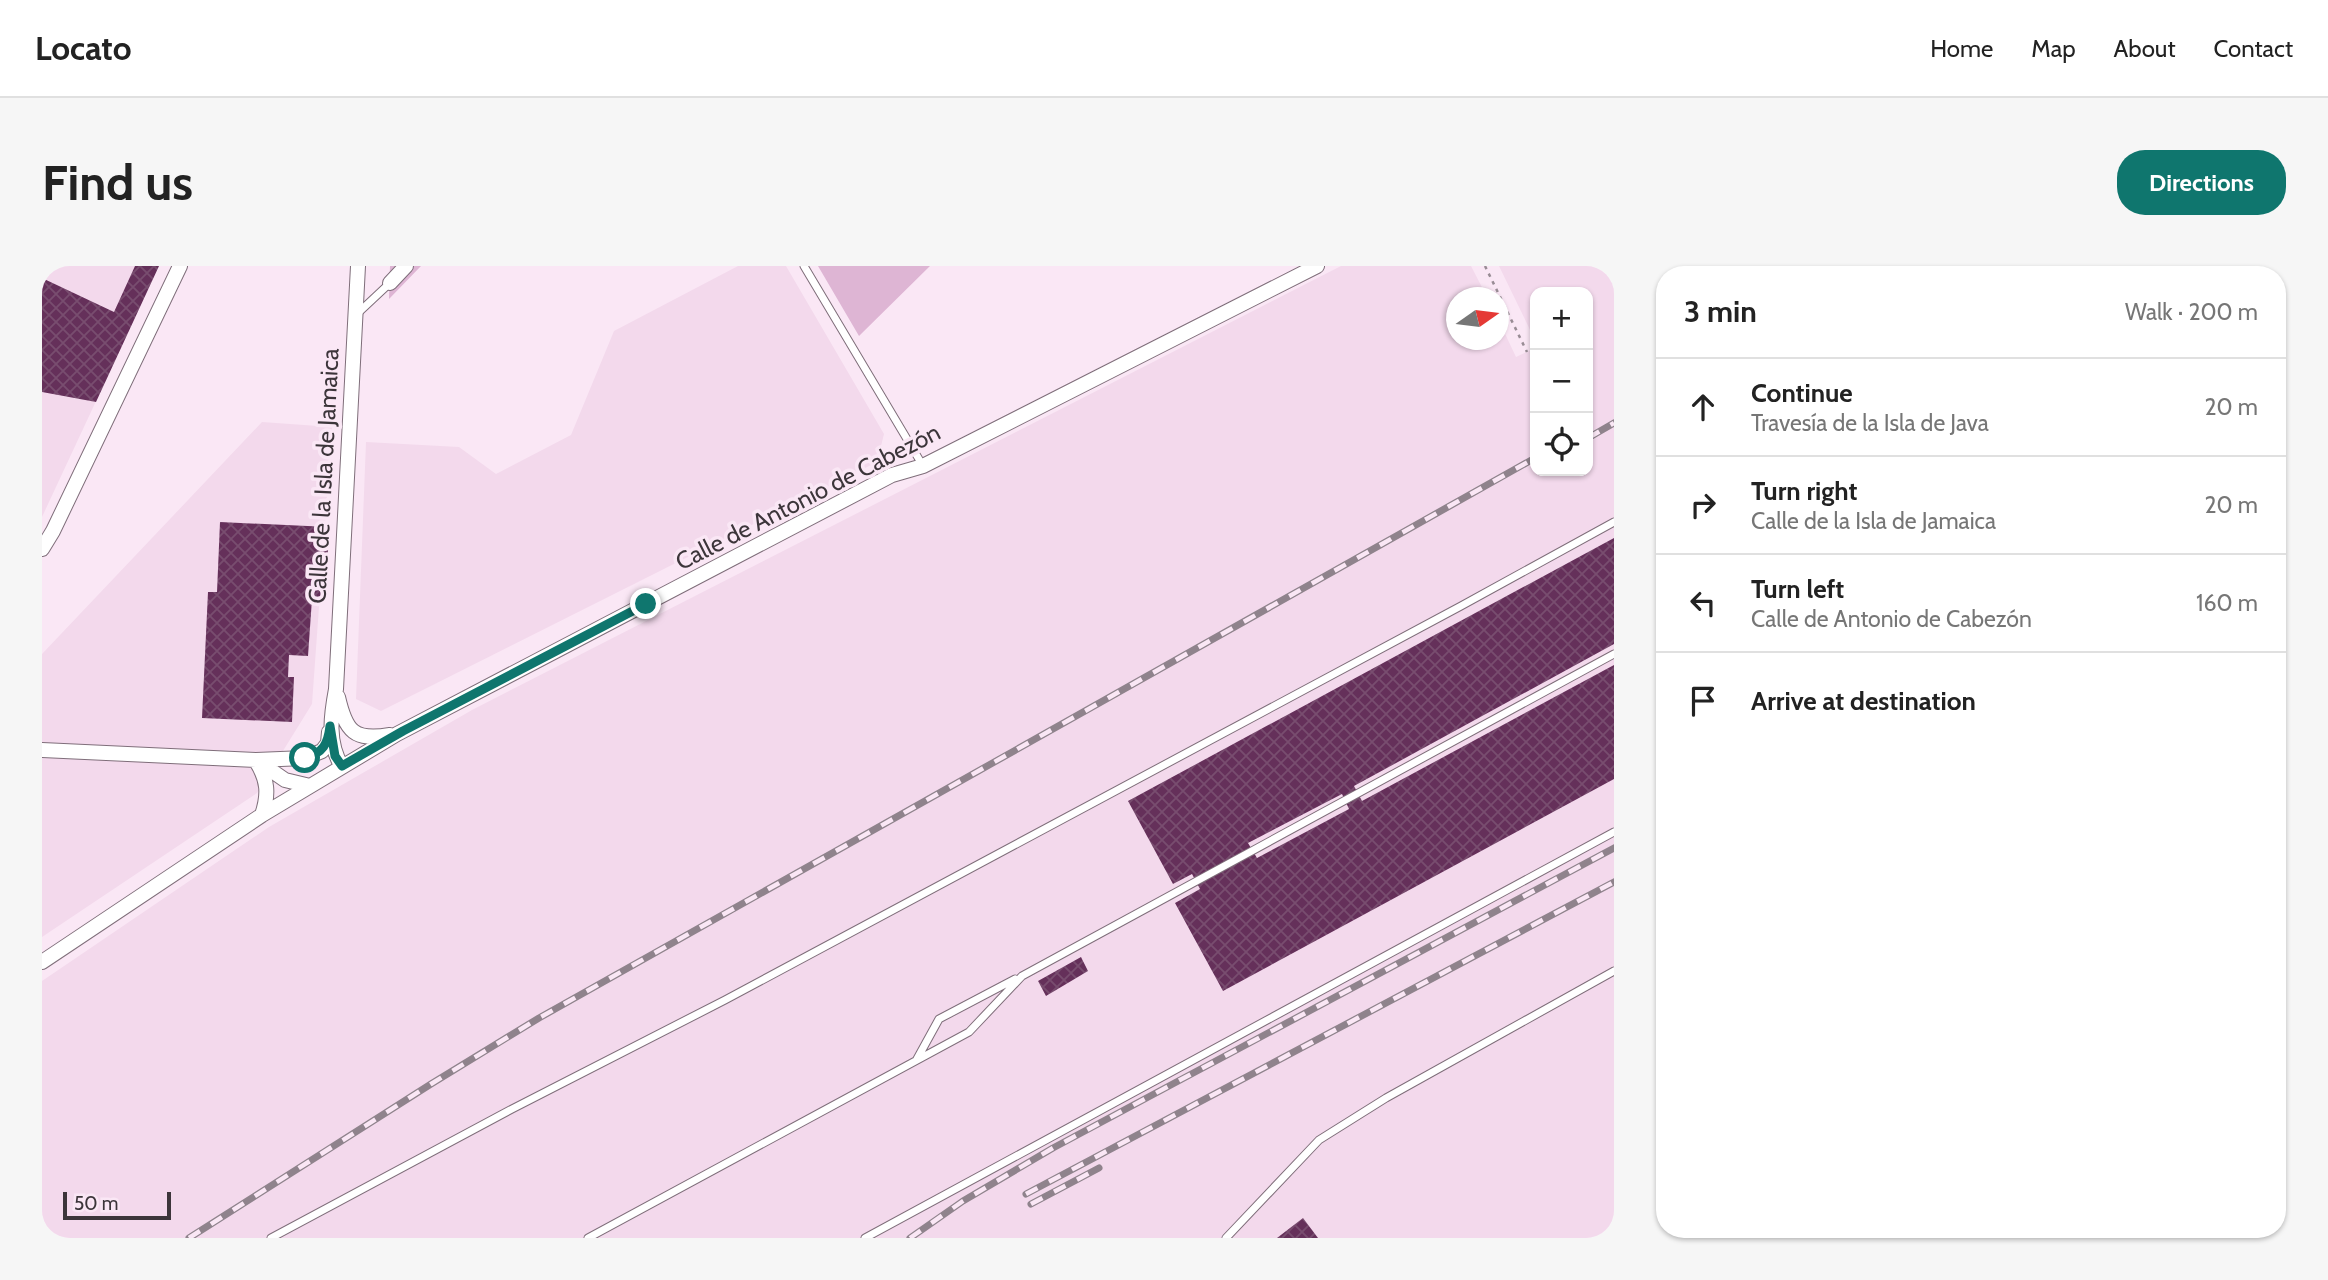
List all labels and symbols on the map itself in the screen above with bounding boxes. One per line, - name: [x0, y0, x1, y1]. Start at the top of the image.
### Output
- north arrow: [1446, 287, 1509, 350]
- street label: Calle de la Isla de Jamaica: [302, 347, 345, 604]
- street label: Calle de Antonio de Cabezón: [671, 417, 945, 576]
- route end: [630, 588, 661, 619]
- route start: [289, 742, 320, 773]
- scale bar: [63, 1189, 172, 1221]

